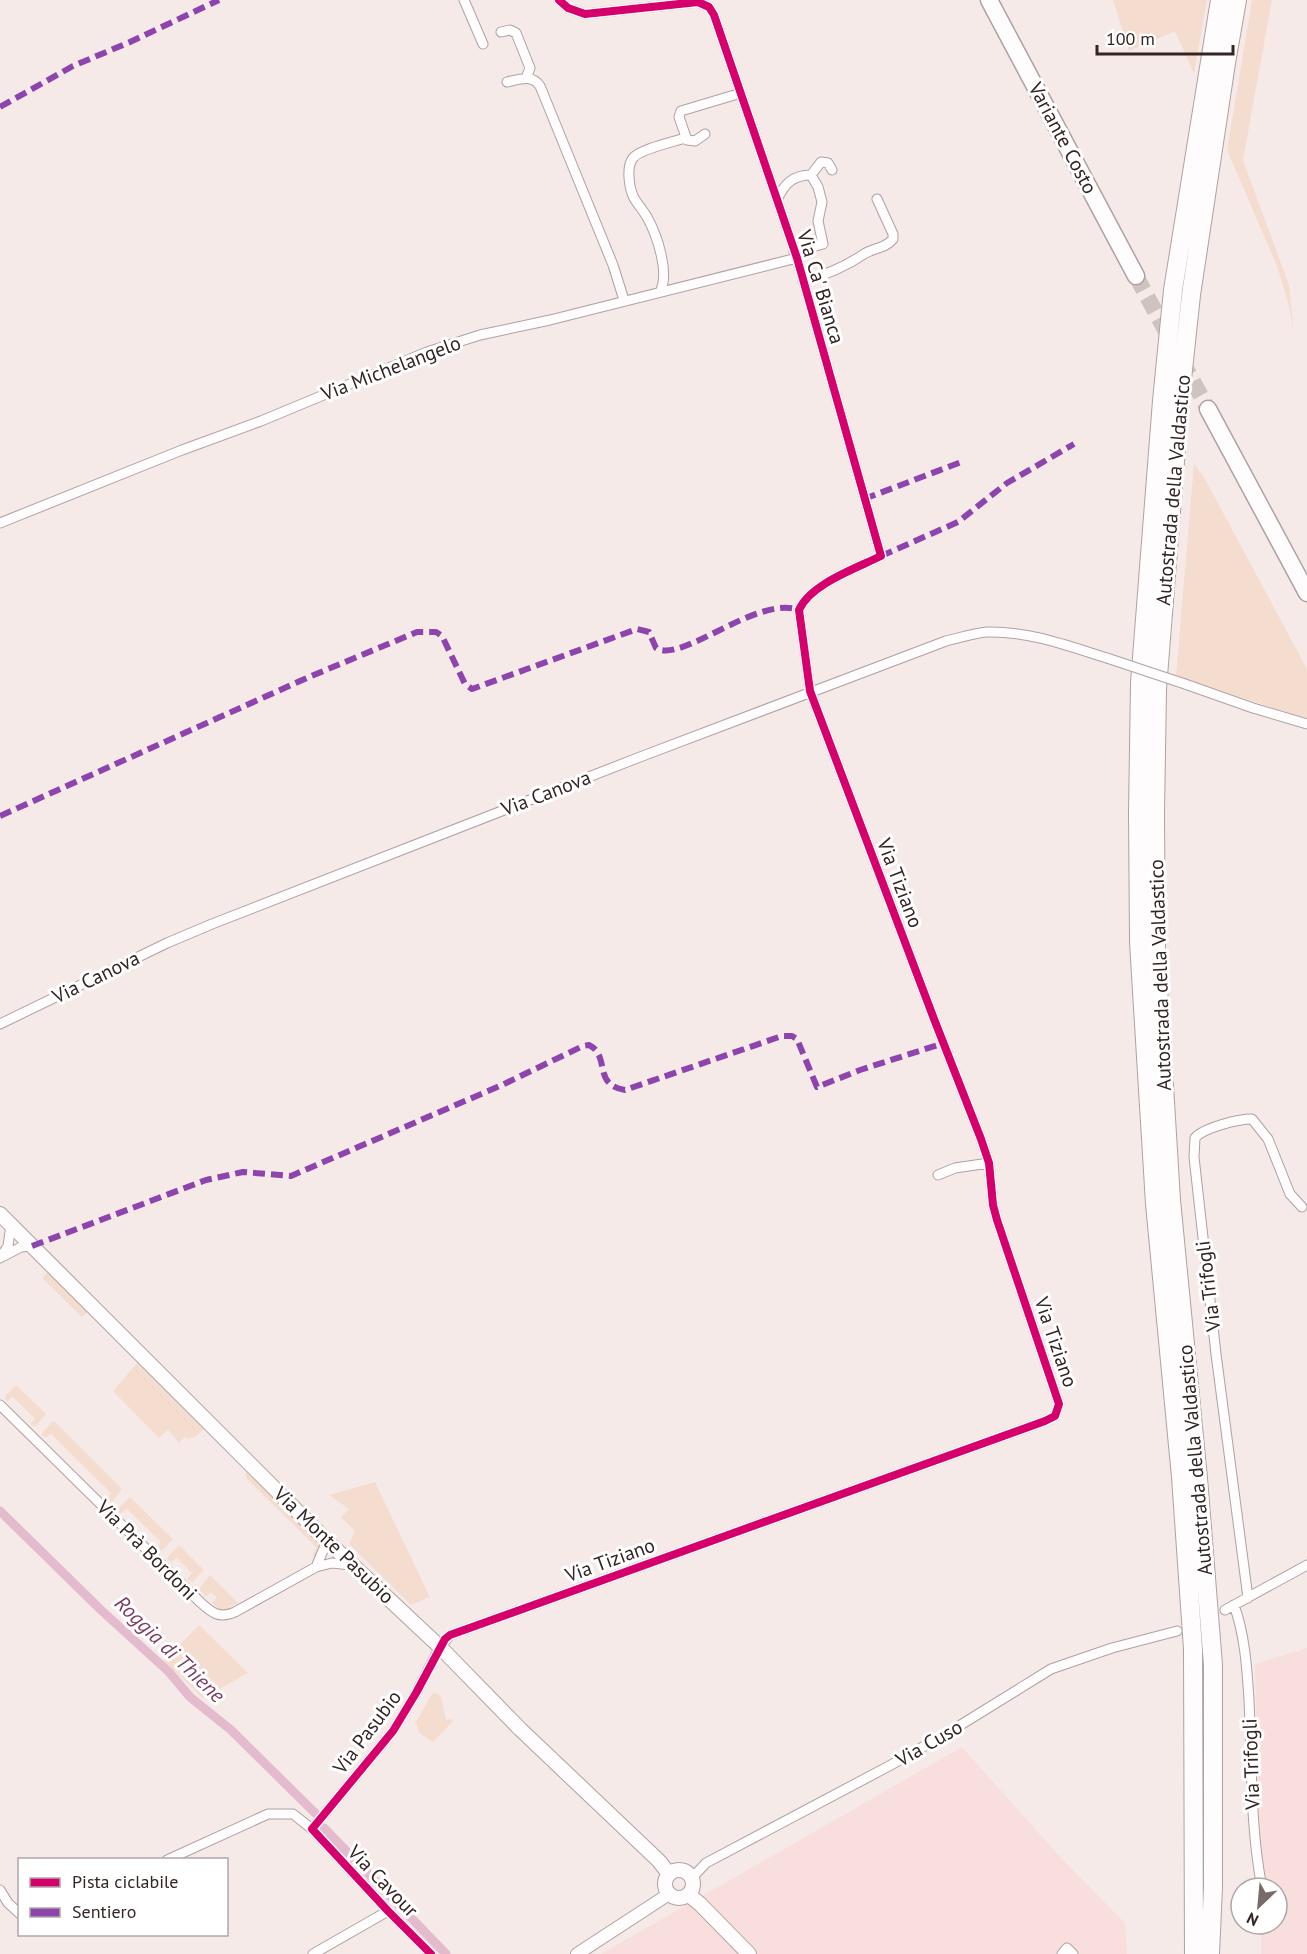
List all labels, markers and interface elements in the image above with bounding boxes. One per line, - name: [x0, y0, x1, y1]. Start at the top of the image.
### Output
- scale bar: [1097, 18, 1234, 56]
- text: 100 m: [1106, 27, 1155, 50]
- street label: Variante Costo: [1022, 77, 1103, 198]
- street label: Via Ca' Bianca: [791, 226, 851, 347]
- street label: Via Michelangelo: [317, 329, 464, 407]
- street label: Autostrada della Valdastico: [1150, 374, 1196, 606]
- street label: Via Canova: [497, 764, 595, 822]
- street label: Via Tiziano: [871, 834, 929, 931]
- street label: Autostrada della Valdastico: [1143, 859, 1177, 1091]
- street label: Via Canova: [47, 945, 144, 1010]
- street label: Via Trifogli: [1190, 1239, 1227, 1334]
- street label: Via Tiziano: [1028, 1293, 1084, 1391]
- street label: Autostrada della Valdastico: [1172, 1344, 1218, 1576]
- street label: Via Monte Pasubio: [267, 1480, 400, 1609]
- street label: Via Prà Bordoni: [91, 1494, 203, 1606]
- street label: Via Tiziano: [561, 1532, 658, 1589]
- water label: Roggia di Thiene: [109, 1590, 231, 1709]
- street label: Via Pasubio: [326, 1685, 407, 1780]
- street label: Via Cuso: [890, 1713, 967, 1773]
- street label: Via Trifogli: [1236, 1718, 1266, 1811]
- street label: Via Cavour: [341, 1839, 424, 1923]
- legend: [18, 1858, 228, 1936]
- text: Pista ciclabile: [72, 1870, 179, 1893]
- north arrow: [1229, 1876, 1289, 1936]
- text: Sentiero: [72, 1900, 136, 1923]
- text: N: [1243, 1908, 1262, 1931]

